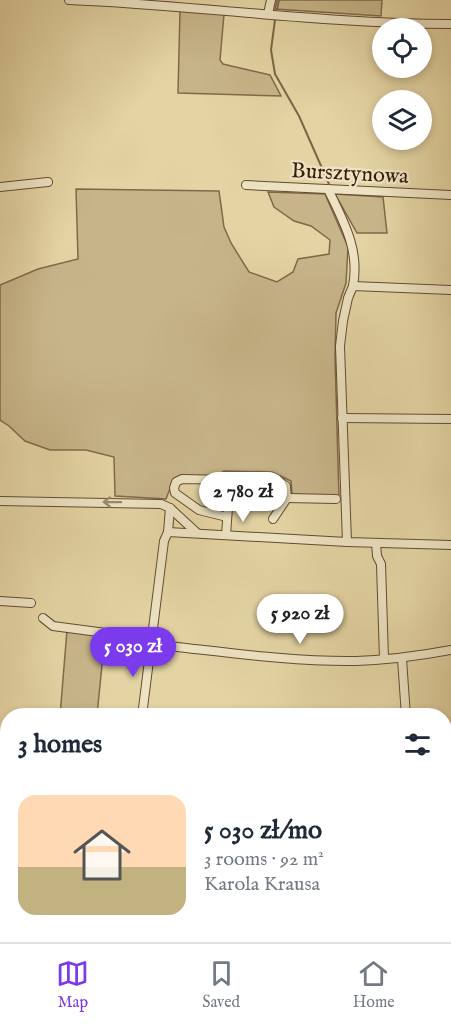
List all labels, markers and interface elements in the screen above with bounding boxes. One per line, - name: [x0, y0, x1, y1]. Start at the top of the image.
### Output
- map controls: [372, 18, 432, 150]
- button: locate: [372, 18, 432, 78]
- button: layers: [372, 90, 432, 150]
- street label: Bursztynowa: [290, 157, 410, 191]
- pin: 2 780 zł: [181, 472, 305, 523]
- text: 2 780 zł: [213, 479, 273, 504]
- one-way arrow: [103, 496, 123, 508]
- pin: 5 920 zł: [238, 594, 362, 645]
- text: 5 920 zł: [271, 601, 329, 626]
- pin: 5 030 zł: [71, 627, 195, 678]
- text: 5 030 zł: [104, 634, 162, 659]
- text: 3 homes: [18, 728, 102, 761]
- icon: filters: [401, 728, 434, 761]
- text: 5 030 zł/mo: [204, 814, 322, 847]
- icon: home: [66, 819, 138, 891]
- text: 3 rooms · 92 m²: [204, 847, 324, 872]
- text: Karola Krausa: [204, 872, 320, 897]
- tab: Map: [56, 957, 89, 1013]
- tab: Saved: [202, 957, 240, 1013]
- tab: Home: [353, 957, 395, 1013]

